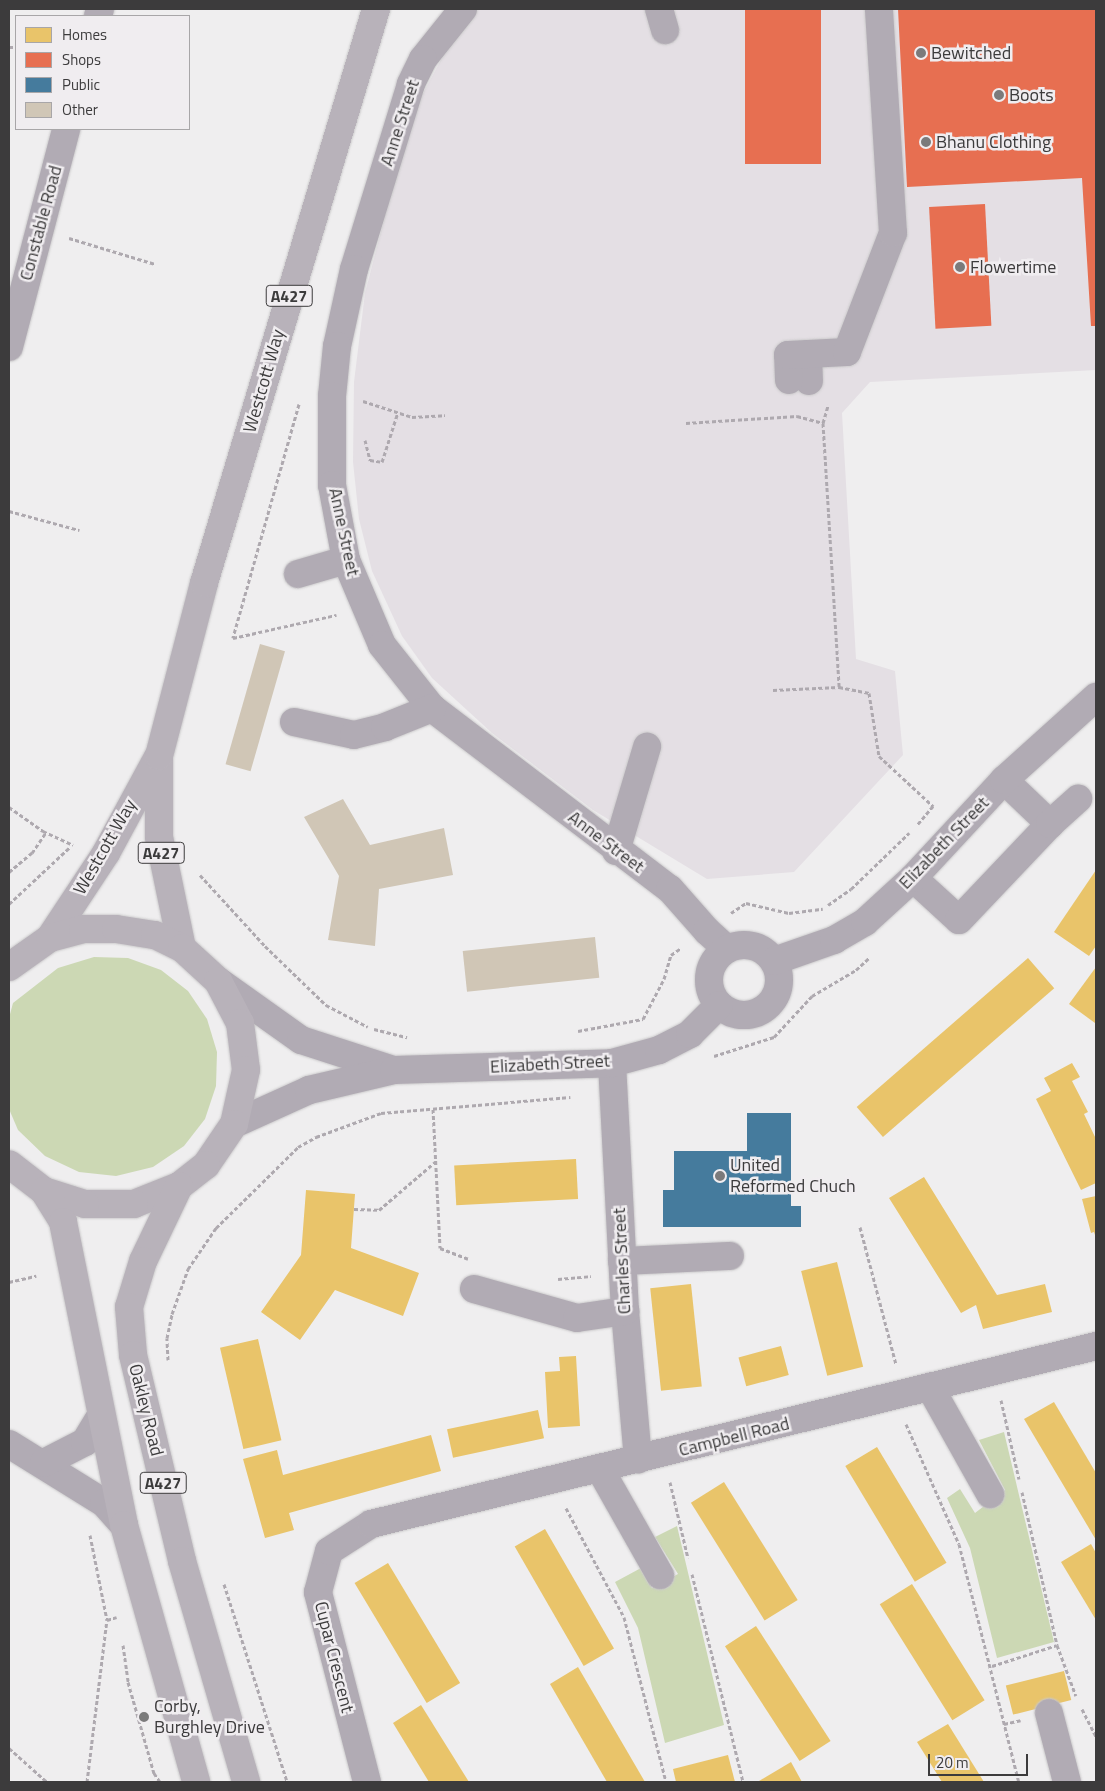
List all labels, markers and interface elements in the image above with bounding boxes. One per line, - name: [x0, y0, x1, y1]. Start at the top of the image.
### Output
- legend: [15, 15, 190, 130]
- text: Homes: [62, 23, 107, 46]
- place label: Bewitched: [931, 42, 1011, 64]
- marker: Bewitched: [915, 47, 927, 59]
- text: Shops: [62, 48, 101, 71]
- text: Public: [62, 73, 100, 96]
- street label: Anne Street: [376, 77, 424, 169]
- place label: Boots: [1009, 84, 1054, 106]
- marker: Boots: [993, 89, 1005, 101]
- text: Other: [62, 98, 98, 121]
- place label: Bhanu Clothing: [936, 131, 1051, 153]
- marker: Bhanu Clothing: [920, 136, 932, 148]
- street label: Constable Road: [15, 163, 67, 283]
- place label: Flowertime: [970, 256, 1056, 278]
- marker: Flowertime: [954, 261, 966, 273]
- road number: A427: [265, 282, 313, 310]
- street label: Westcott Way: [239, 327, 289, 435]
- street label: Anne Street: [324, 486, 364, 578]
- street label: Elizabeth Street: [895, 792, 993, 894]
- street label: Westcott Way: [69, 796, 141, 898]
- street label: Anne Street: [564, 806, 648, 878]
- road number: A427: [137, 840, 185, 866]
- street label: Elizabeth Street: [489, 1050, 611, 1078]
- place label: United Reformed Chuch: [730, 1155, 856, 1198]
- marker: United Reformed Chuch: [714, 1170, 726, 1182]
- street label: Charles Street: [608, 1207, 636, 1315]
- street label: Oakley Road: [124, 1362, 168, 1458]
- street label: Campbell Road: [676, 1413, 792, 1461]
- road number: A427: [139, 1470, 187, 1496]
- street label: Cupar Crescent: [310, 1599, 358, 1715]
- place label: Corby, Burghley Drive: [154, 1696, 265, 1738]
- marker: Corby, Burghley Drive: [138, 1711, 150, 1723]
- scale bar: [930, 1744, 1030, 1776]
- text: 20 m: [936, 1751, 969, 1774]

